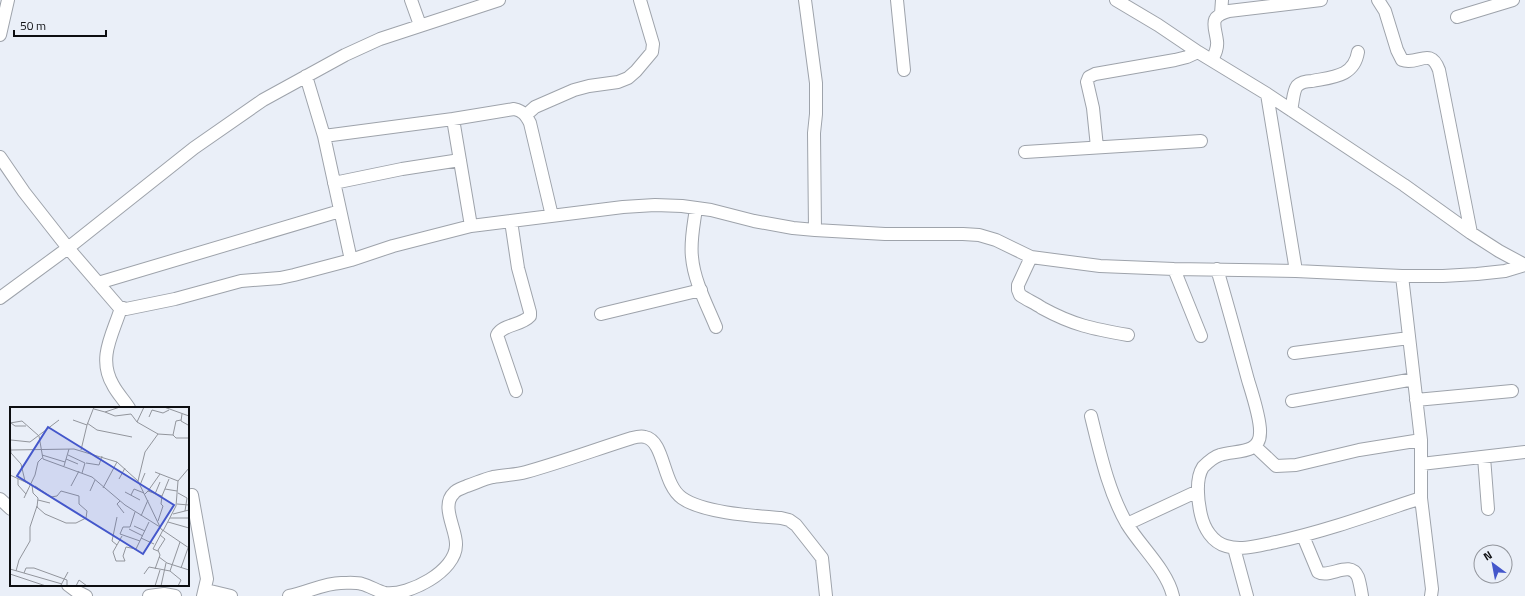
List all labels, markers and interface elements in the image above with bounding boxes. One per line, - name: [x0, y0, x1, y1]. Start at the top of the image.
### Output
- scale bar: [14, 12, 106, 38]
- text: 50 m: [20, 16, 46, 35]
- inset map: [10, 407, 189, 586]
- north arrow: [1473, 544, 1513, 584]
- text: N: [1480, 547, 1495, 564]

